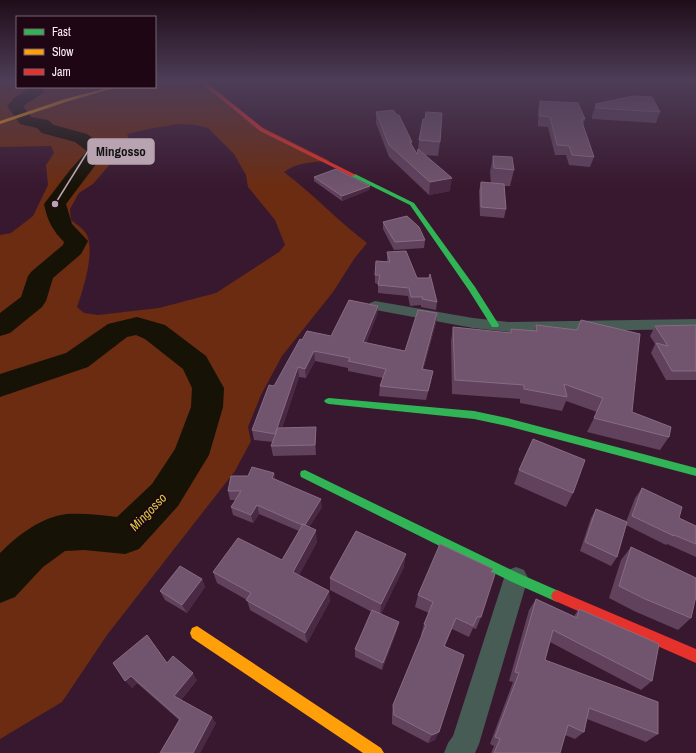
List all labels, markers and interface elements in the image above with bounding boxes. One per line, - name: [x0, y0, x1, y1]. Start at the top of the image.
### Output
- legend: [16, 16, 156, 88]
- text: Fast: [52, 24, 71, 40]
- text: Slow: [52, 44, 74, 60]
- text: Jam: [52, 64, 71, 80]
- callout: Mingosso: [88, 139, 154, 164]
- text: Mingosso: [96, 143, 146, 160]
- water label: Mingosso: [126, 489, 170, 535]

